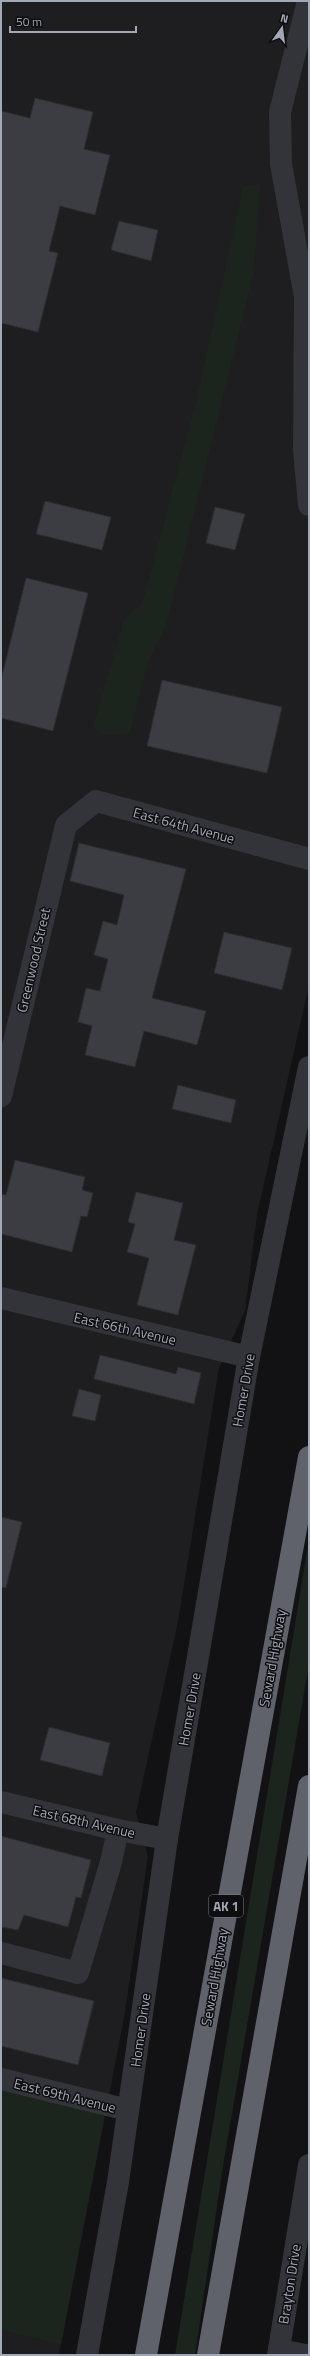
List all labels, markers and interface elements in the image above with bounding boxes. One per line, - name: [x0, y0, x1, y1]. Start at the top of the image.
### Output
- scale bar: [10, 8, 136, 34]
- north arrow: [262, 8, 302, 48]
- text: N: [279, 10, 290, 27]
- text: 50 m: [16, 12, 42, 31]
- street label: East 64th Avenue: [131, 801, 237, 849]
- street label: Greenwood Street: [11, 905, 55, 1014]
- street label: East 66th Avenue: [72, 1306, 178, 1350]
- street label: Homer Drive: [226, 1352, 260, 1428]
- street label: Seward Highway: [253, 1607, 291, 1708]
- street label: Homer Drive: [172, 1671, 206, 1747]
- street label: East 68th Avenue: [31, 1799, 137, 1843]
- road number: AK 1: [209, 1895, 243, 1917]
- street label: Seward Highway: [195, 1926, 233, 2027]
- street label: Homer Drive: [124, 1992, 156, 2068]
- street label: East 69th Avenue: [12, 2072, 118, 2118]
- street label: Brayton Drive: [272, 2243, 306, 2325]

